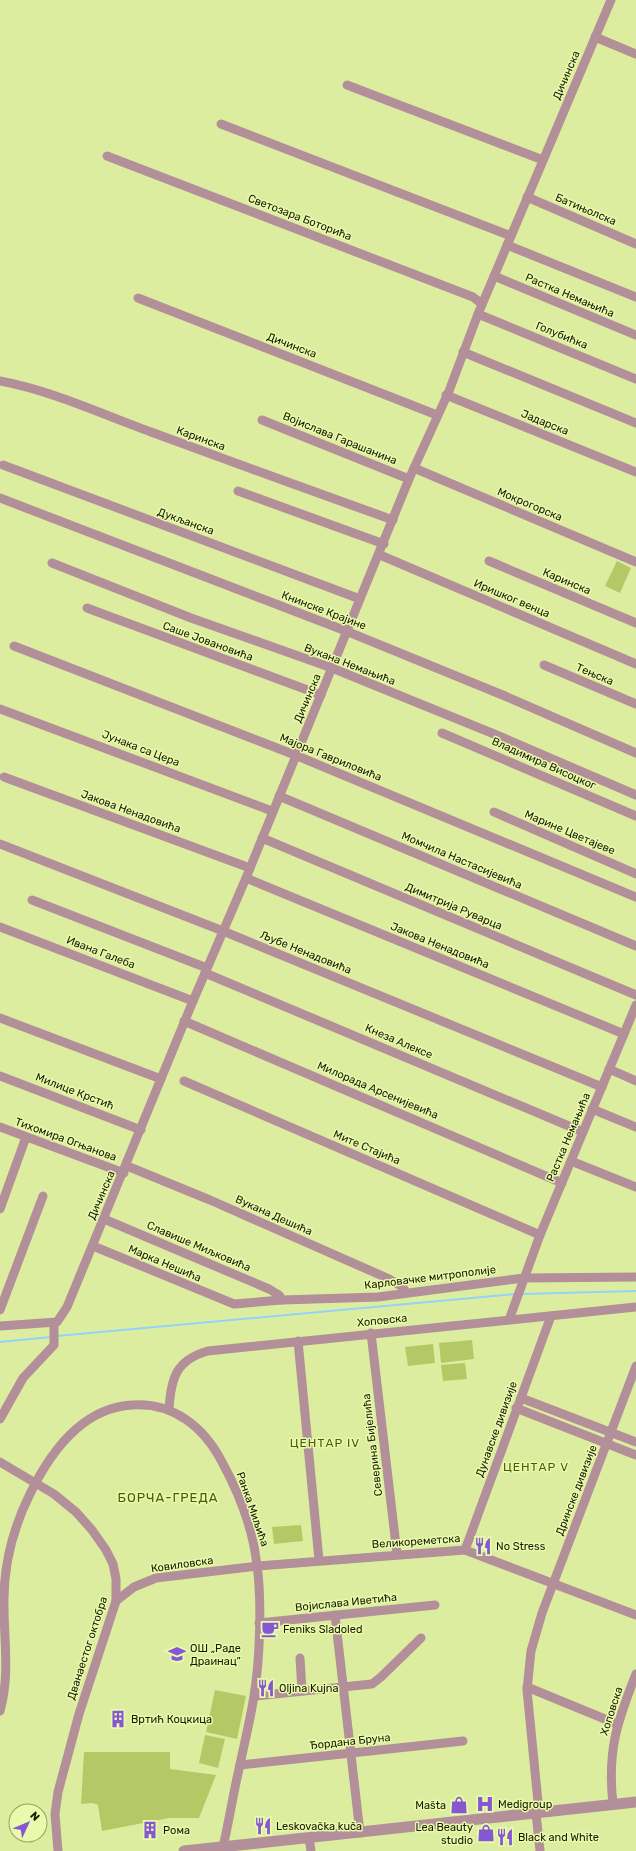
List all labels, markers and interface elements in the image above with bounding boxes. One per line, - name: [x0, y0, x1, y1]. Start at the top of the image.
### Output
- street label: Дичинска: [550, 49, 583, 102]
- street label: Батињолска: [553, 191, 618, 228]
- street label: Светозара Боторића: [246, 192, 354, 243]
- street label: Растка Немањића: [523, 271, 616, 320]
- street label: Голубићка: [534, 319, 590, 352]
- street label: Дичинска: [265, 330, 318, 361]
- street label: Јадарска: [519, 407, 571, 438]
- street label: Војислава Гарашанина: [281, 410, 399, 467]
- street label: Каринска: [175, 424, 227, 453]
- street label: Мокрогорска: [495, 485, 564, 524]
- street label: Дукљанска: [156, 505, 216, 538]
- street label: Каринска: [541, 565, 593, 597]
- street label: Иришког венца: [472, 577, 552, 620]
- street label: Книнске Крајине: [280, 588, 368, 633]
- street label: Саше Јовановића: [161, 619, 255, 664]
- street label: Вукана Немањића: [302, 641, 397, 688]
- street label: Тењска: [574, 661, 615, 688]
- street label: Дичинска: [291, 672, 324, 725]
- street label: Јунака са Цера: [100, 728, 181, 769]
- street label: Мајора Гавриловића: [278, 731, 384, 784]
- street label: Владимира Висоцког: [490, 735, 598, 792]
- street label: Јакова Ненадовића: [79, 787, 183, 836]
- street label: Марине Цветајеве: [523, 808, 617, 857]
- street label: Момчила Настасијевића: [400, 829, 524, 892]
- street label: Димитрија Руварца: [403, 880, 504, 933]
- street label: Јакова Ненадовића: [389, 920, 491, 971]
- street label: Љубе Ненадовића: [258, 928, 353, 977]
- street label: Ивана Галеба: [65, 933, 137, 972]
- street label: Кнеза Алексе: [363, 1021, 435, 1062]
- street label: Милорада Арсенијевића: [315, 1059, 440, 1122]
- street label: Милице Крстић: [34, 1071, 116, 1112]
- street label: Растка Немањића: [544, 1091, 593, 1184]
- street label: Тихомира Огњанова: [13, 1115, 118, 1164]
- street label: Мите Стајића: [331, 1128, 402, 1167]
- street label: Дичинска: [85, 1169, 118, 1222]
- street label: Вукана Дешића: [233, 1193, 314, 1238]
- street label: Славише Миљковића: [145, 1219, 253, 1274]
- street label: Марка Нешића: [126, 1242, 203, 1285]
- street label: Карловачке митрополије: [364, 1263, 497, 1292]
- street label: Хоповска: [356, 1311, 408, 1330]
- street label: Дунавске дивизије: [473, 1380, 520, 1479]
- street label: Северина Бијелића: [360, 1393, 385, 1497]
- district label: ЦЕНТАР IV: [290, 1436, 360, 1450]
- street label: Дринске дивизије: [553, 1443, 600, 1537]
- district label: ЦЕНТАР V: [503, 1460, 569, 1474]
- street label: Ранка Миљића: [234, 1470, 271, 1548]
- district label: БОРЧА-ГРЕДА: [118, 1490, 218, 1505]
- street label: Великореметска: [371, 1532, 461, 1551]
- restaurant icon: No Stress: [473, 1536, 493, 1556]
- place label: No Stress: [496, 1540, 546, 1553]
- street label: Ковиловска: [150, 1554, 214, 1575]
- street label: Војислава Иветића: [294, 1591, 398, 1614]
- street label: Дванаестог октобра: [65, 1595, 110, 1701]
- cafe icon: Feniks Sladoled: [260, 1619, 280, 1639]
- place label: Feniks Sladoled: [283, 1623, 363, 1636]
- place label: ОШ „Раде Драинац”: [190, 1642, 241, 1668]
- school or university icon: ОШ „Раде Драинац”: [167, 1644, 187, 1664]
- restaurant icon: Oljina Kujna: [256, 1678, 276, 1698]
- place label: Oljina Kujna: [279, 1682, 339, 1695]
- street label: Хоповска: [598, 1685, 625, 1737]
- building icon: Вртић Коцкица: [108, 1709, 128, 1729]
- place label: Вртић Коцкица: [131, 1713, 212, 1726]
- street label: Ђордана Бруна: [309, 1731, 391, 1752]
- hospital icon: Medigroup: [475, 1794, 495, 1814]
- shop icon: Mašta: [449, 1795, 469, 1815]
- place label: Medigroup: [498, 1798, 552, 1811]
- place label: Mašta: [415, 1799, 446, 1812]
- north arrow: [8, 1803, 48, 1843]
- text: N: [27, 1809, 42, 1824]
- restaurant icon: Leskovačka kuča: [253, 1816, 273, 1836]
- building icon: Рома: [140, 1820, 160, 1840]
- place label: Leskovačka kuča: [276, 1820, 362, 1833]
- place label: Lea Beauty studio: [415, 1821, 473, 1847]
- shop icon: Lea Beauty studio: [476, 1823, 496, 1843]
- place label: Рома: [163, 1824, 190, 1837]
- restaurant icon: Black and White: [495, 1827, 515, 1847]
- place label: Black and White: [518, 1831, 599, 1844]

